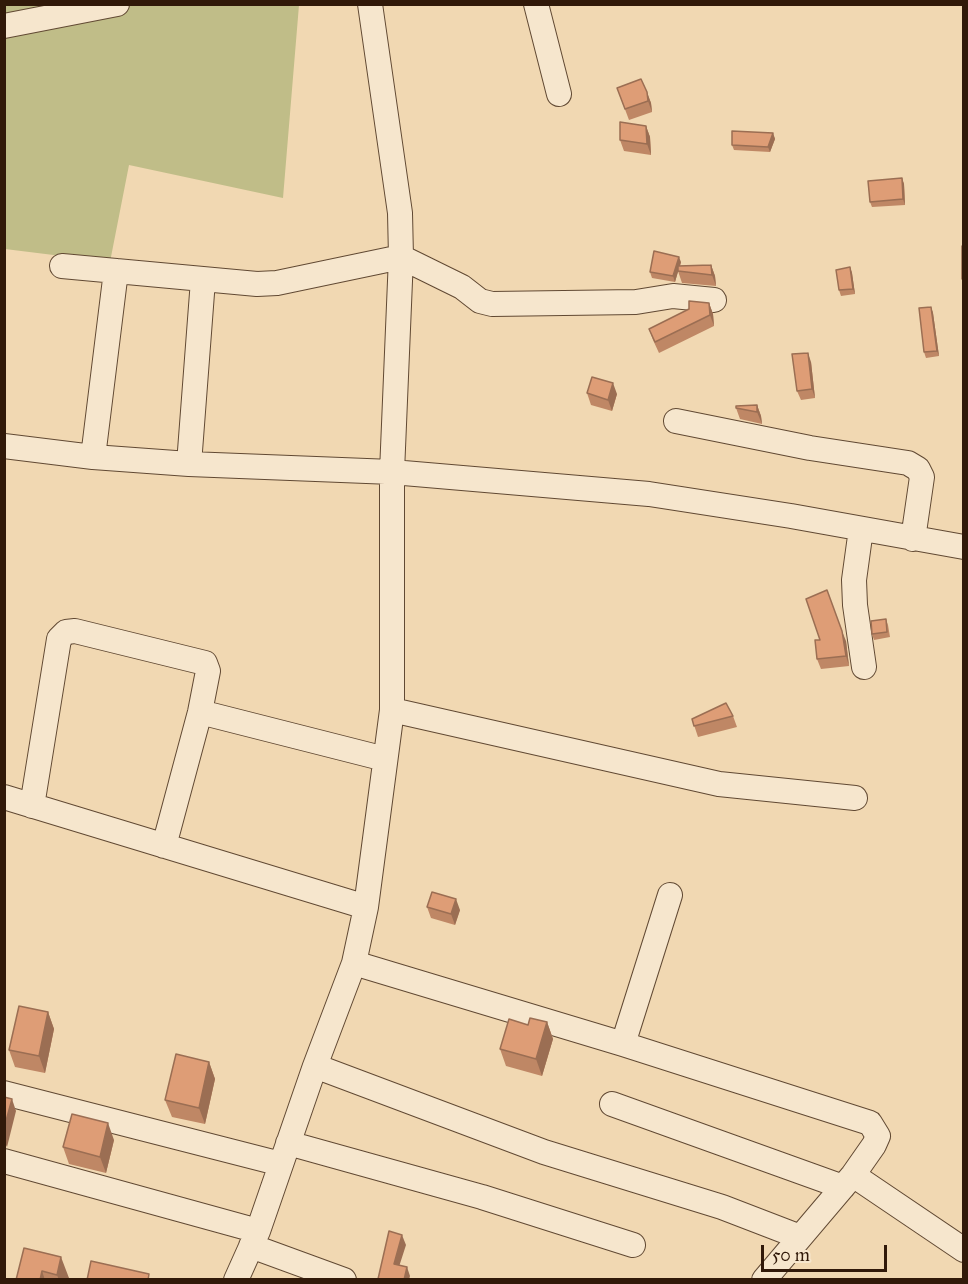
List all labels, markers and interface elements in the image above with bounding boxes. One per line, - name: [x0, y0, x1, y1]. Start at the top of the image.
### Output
- scale bar: [764, 1233, 890, 1271]
- text: 50 m: [772, 1244, 810, 1266]

